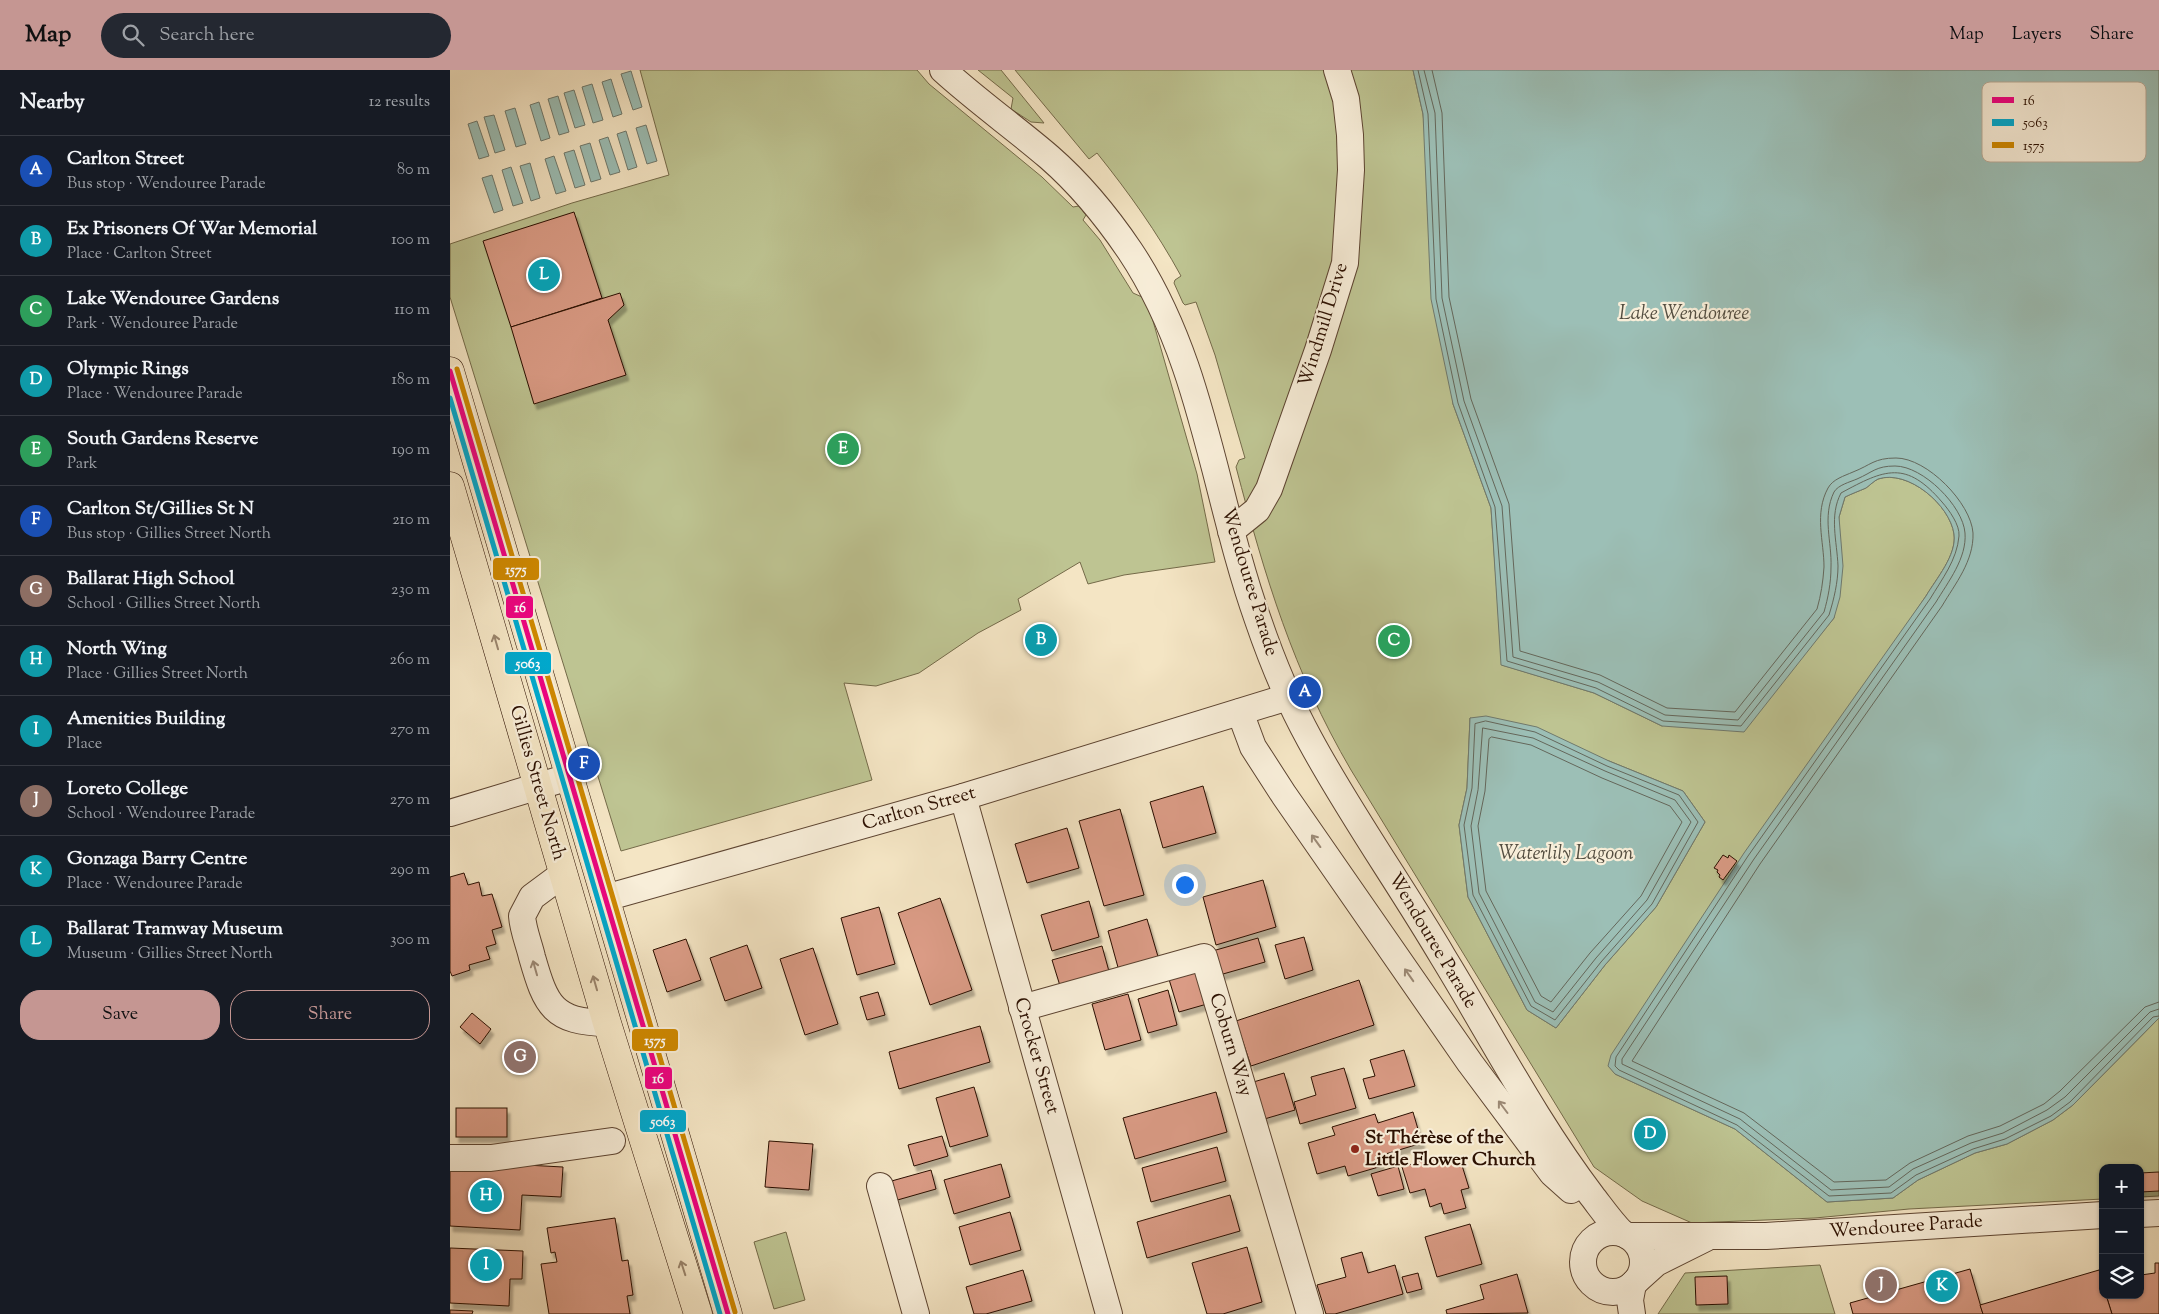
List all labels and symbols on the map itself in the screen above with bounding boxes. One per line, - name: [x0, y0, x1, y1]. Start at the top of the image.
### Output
- legend: [1982, 82, 2146, 162]
- text: 16: [2023, 92, 2035, 112]
- text: 5063: [2022, 114, 2048, 134]
- text: 1575: [2023, 137, 2045, 157]
- pin: L: [528, 256, 560, 294]
- street label: Windmill Drive: [1292, 259, 1356, 390]
- water label: Lake Wendouree: [1619, 300, 1749, 329]
- pin: E: [827, 430, 859, 468]
- street label: Wendouree Parade: [1214, 504, 1284, 660]
- line badge: 1575: [492, 557, 540, 581]
- text: 1575: [505, 561, 527, 581]
- line badge: 16: [505, 595, 534, 619]
- text: 16: [514, 599, 526, 619]
- pin: B: [1025, 621, 1057, 659]
- pin: C: [1378, 622, 1410, 660]
- one-way arrow: [490, 635, 500, 651]
- line badge: 5063: [504, 651, 552, 675]
- text: 5063: [515, 655, 541, 675]
- pin: A: [1289, 673, 1321, 711]
- street label: Gillies Street North: [502, 702, 572, 864]
- pin: F: [568, 745, 600, 783]
- street label: Carlton Street: [859, 780, 979, 838]
- one-way arrow: [1311, 834, 1321, 848]
- water label: Waterlily Lagoon: [1499, 840, 1634, 869]
- street label: Wendouree Parade: [1381, 868, 1483, 1014]
- your location: [1172, 872, 1198, 898]
- one-way arrow: [530, 961, 540, 977]
- one-way arrow: [1404, 968, 1414, 982]
- one-way arrow: [590, 976, 600, 992]
- street label: Coburn Way: [1201, 990, 1259, 1100]
- street label: Crocker Street: [1006, 995, 1066, 1118]
- line badge: 1575: [631, 1028, 679, 1052]
- text: 1575: [644, 1032, 666, 1052]
- pin: G: [504, 1038, 536, 1076]
- line badge: 16: [644, 1066, 673, 1090]
- text: 16: [652, 1070, 664, 1090]
- one-way arrow: [1498, 1100, 1508, 1114]
- line badge: 5063: [639, 1109, 687, 1133]
- text: 5063: [650, 1113, 676, 1133]
- pin: D: [1634, 1115, 1666, 1153]
- place label: St Thérèse of the Little Flower Church: [1365, 1125, 1537, 1174]
- marker: St Thérèse of the Little Flower Church: [1349, 1143, 1361, 1155]
- pin: H: [470, 1177, 502, 1215]
- street label: Wendouree Parade: [1828, 1208, 1984, 1246]
- pin: I: [470, 1246, 502, 1284]
- one-way arrow: [678, 1260, 688, 1276]
- pin: J: [1865, 1266, 1897, 1304]
- pin: K: [1926, 1267, 1958, 1305]

